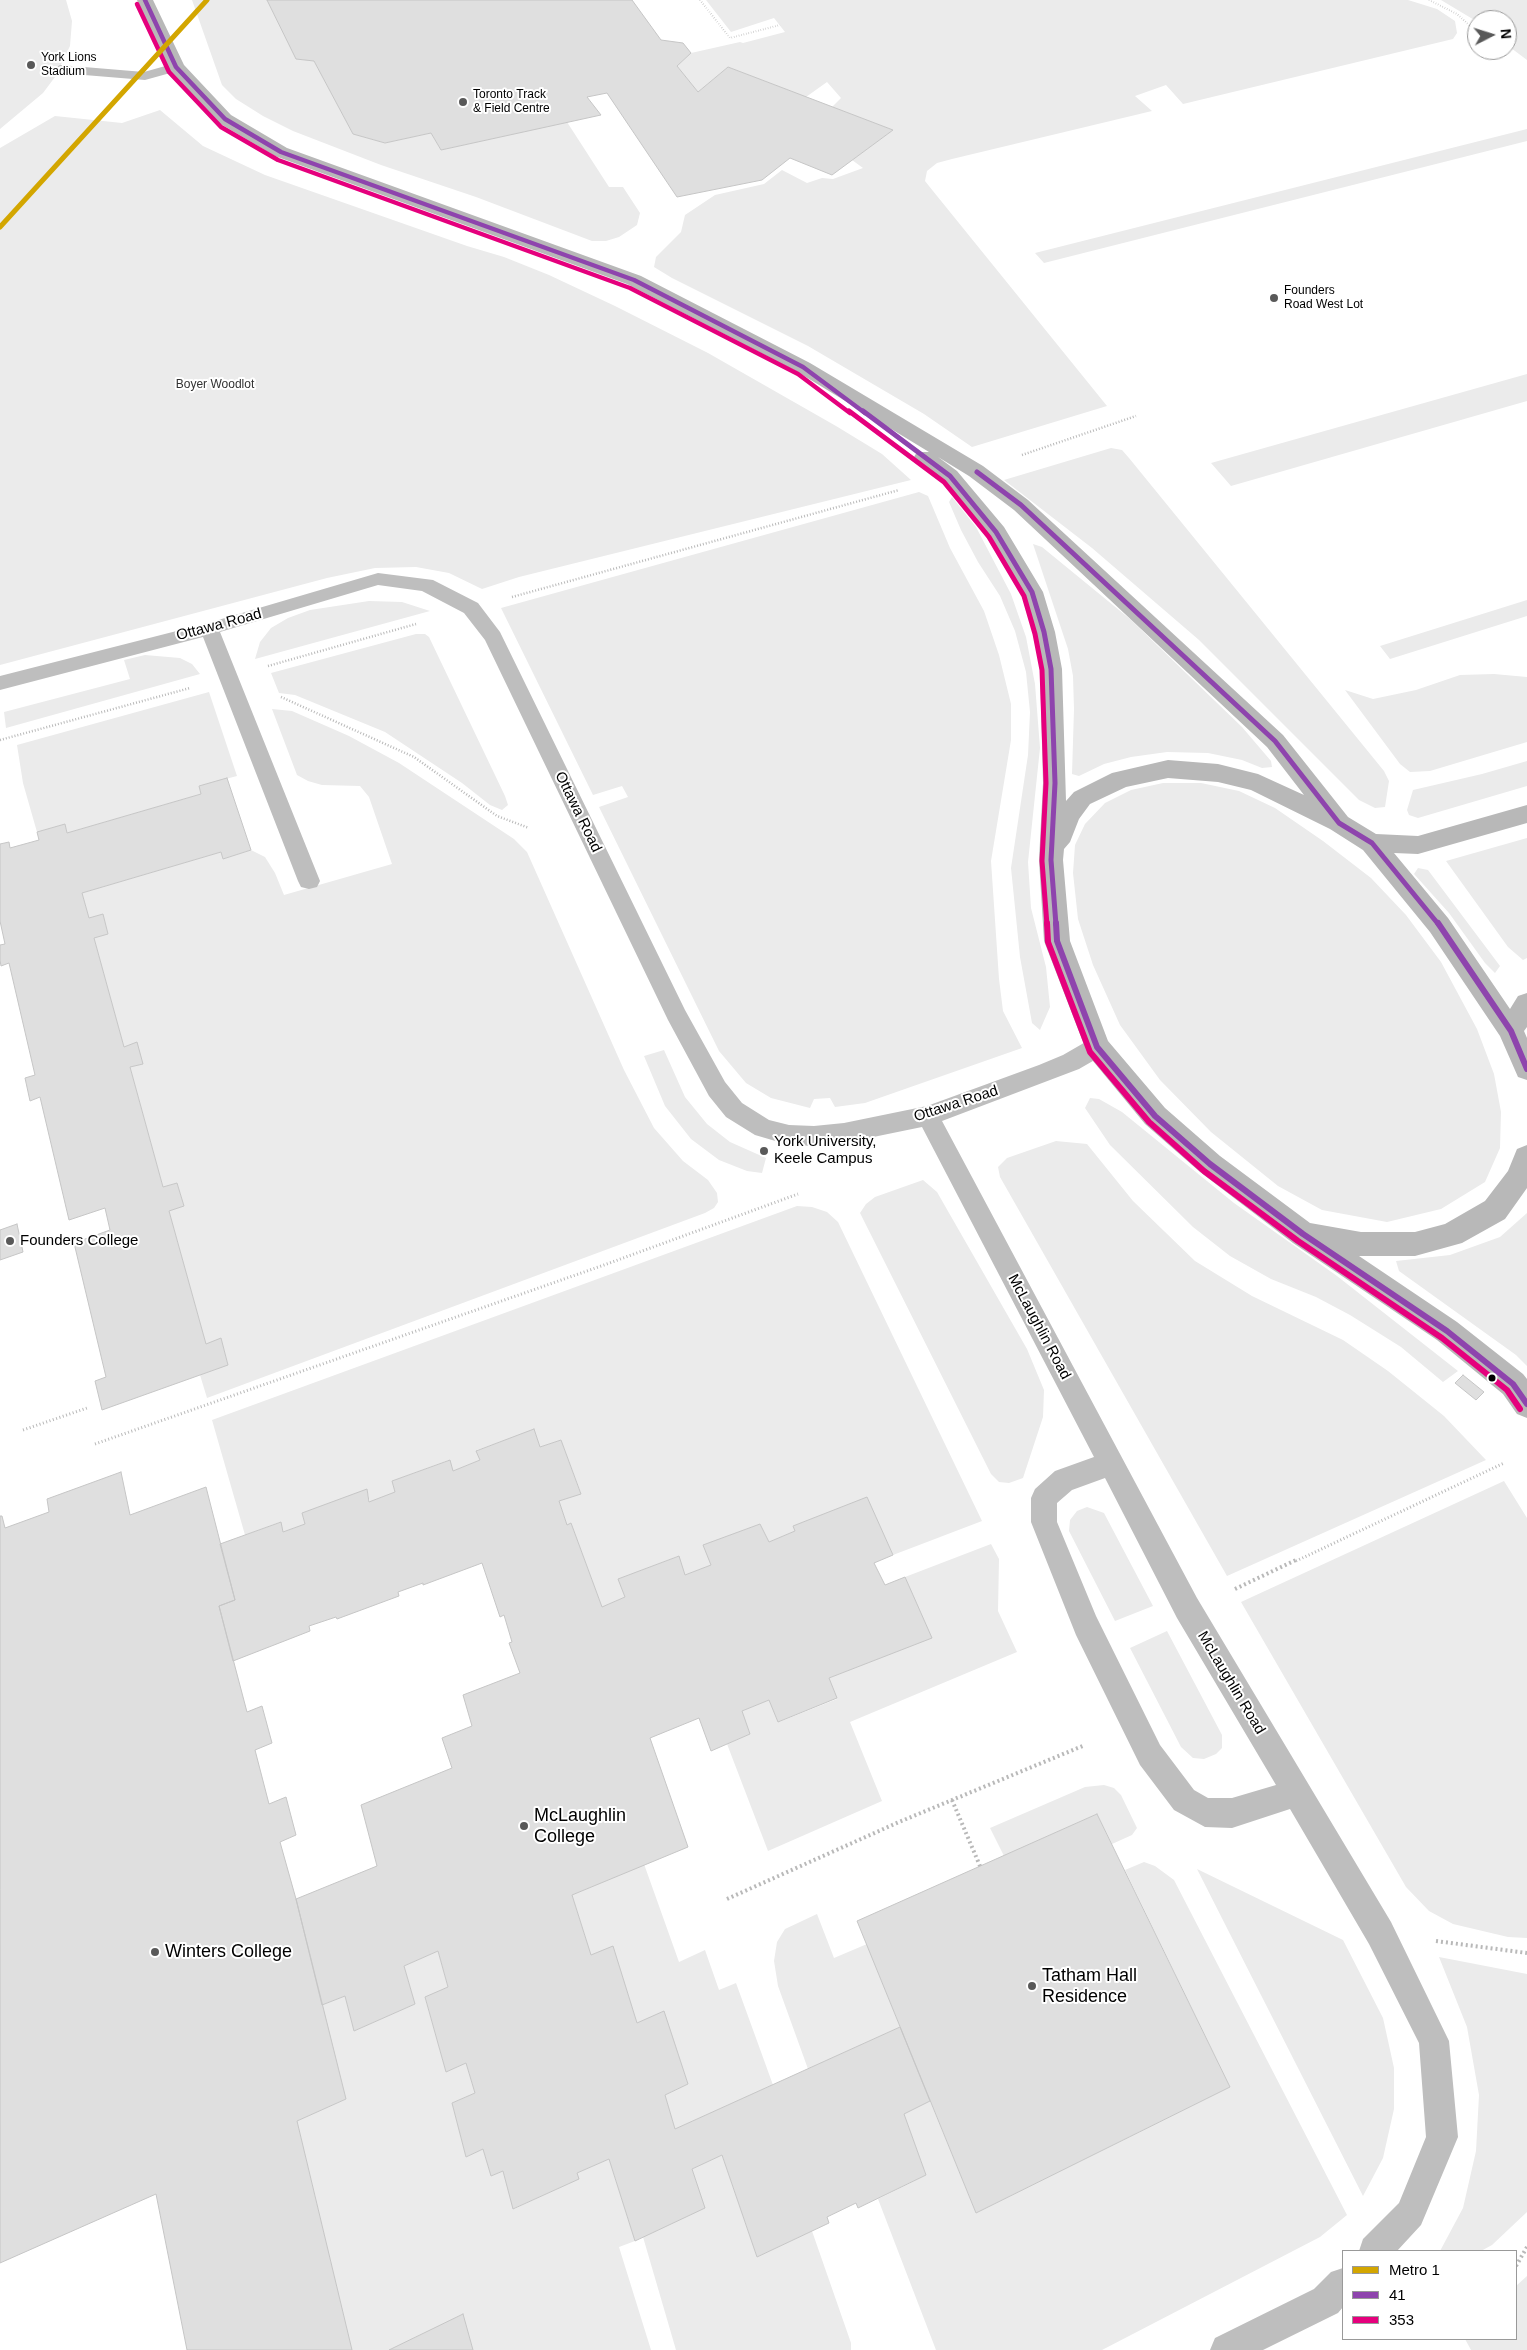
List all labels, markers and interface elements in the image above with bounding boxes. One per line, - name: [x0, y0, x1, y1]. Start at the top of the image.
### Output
- north arrow: [1467, 10, 1517, 60]
- text: N: [1498, 28, 1514, 40]
- place label: York Lions Stadium: [41, 51, 97, 79]
- marker: York Lions Stadium: [25, 59, 37, 71]
- place label: Toronto Track & Field Centre: [473, 88, 550, 116]
- marker: Toronto Track & Field Centre: [457, 96, 469, 108]
- place label: Founders Road West Lot: [1284, 284, 1363, 312]
- marker: Founders Road West Lot: [1268, 292, 1280, 304]
- park label: Boyer Woodlot: [176, 378, 254, 392]
- street label: Ottawa Road: [174, 605, 264, 645]
- street label: Ottawa Road: [551, 769, 605, 855]
- street label: Ottawa Road: [912, 1082, 1000, 1126]
- place label: York University, Keele Campus: [774, 1133, 877, 1168]
- marker: York University, Keele Campus: [758, 1145, 770, 1157]
- place label: Founders College: [20, 1232, 138, 1250]
- marker: Founders College: [4, 1235, 16, 1247]
- street label: McLaughlin Road: [1004, 1271, 1074, 1383]
- unlabelled marker: [1487, 1373, 1497, 1383]
- street label: McLaughlin Road: [1193, 1628, 1269, 1738]
- place label: McLaughlin College: [534, 1805, 626, 1848]
- marker: McLaughlin College: [518, 1820, 530, 1832]
- place label: Winters College: [165, 1941, 292, 1963]
- marker: Winters College: [149, 1946, 161, 1958]
- place label: Tatham Hall Residence: [1042, 1965, 1137, 2008]
- marker: Tatham Hall Residence: [1026, 1980, 1038, 1992]
- legend: [1342, 2250, 1517, 2340]
- text: Metro 1: [1389, 2261, 1440, 2278]
- text: 41: [1389, 2286, 1406, 2303]
- text: 353: [1389, 2311, 1414, 2328]

